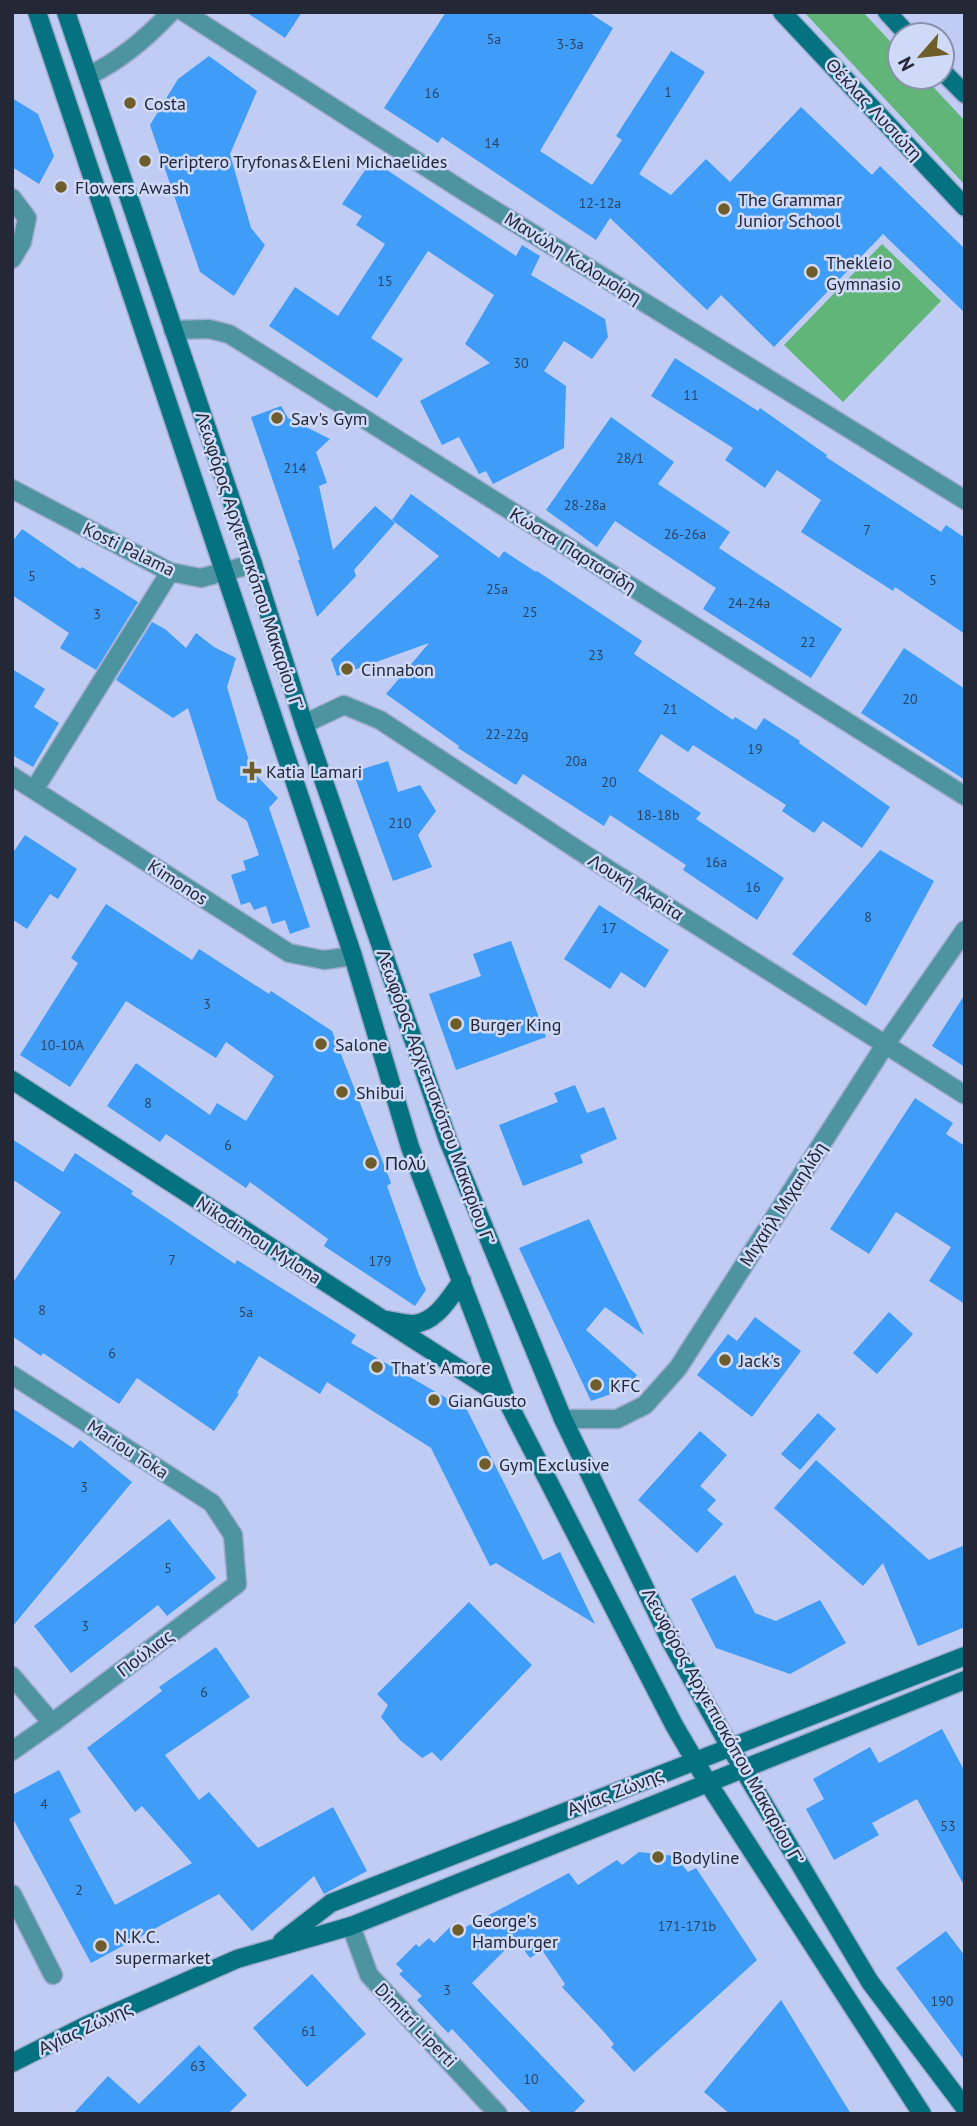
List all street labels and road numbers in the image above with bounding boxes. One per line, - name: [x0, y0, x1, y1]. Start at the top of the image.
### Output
- street label: Θέκλας Λυσιώτη: [821, 53, 927, 165]
- street label: Μανώλη Καλομοίρη: [500, 207, 646, 309]
- street label: Λεωφόρος Αρχιεπισκόπου Μακαρίου Γ’: [191, 409, 309, 713]
- street label: Κώστα Παρτασίδη: [506, 502, 640, 598]
- street label: Kosti Palama: [79, 517, 179, 581]
- street label: Λουκή Ακρίτα: [584, 849, 688, 925]
- street label: Kimonos: [144, 854, 212, 910]
- street label: Λεωφόρος Αρχιεπισκόπου Μακαρίου Γ’: [372, 946, 500, 1248]
- street label: Μιχαήλ Μιχαηλίδη: [734, 1138, 832, 1270]
- street label: Nikodimou Mylona: [192, 1191, 326, 1289]
- street label: Mariou Toka: [83, 1414, 173, 1484]
- street label: Λεωφόρος Αρχιεπισκόπου Μακαρίου Γ’: [637, 1584, 809, 1868]
- street label: Πούλιας: [112, 1624, 178, 1682]
- street label: Αγίας Ζώνης: [564, 1763, 667, 1821]
- street label: Dimitri Liperti: [370, 1978, 462, 2072]
- street label: Αγίας Ζώνης: [34, 1996, 136, 2060]

